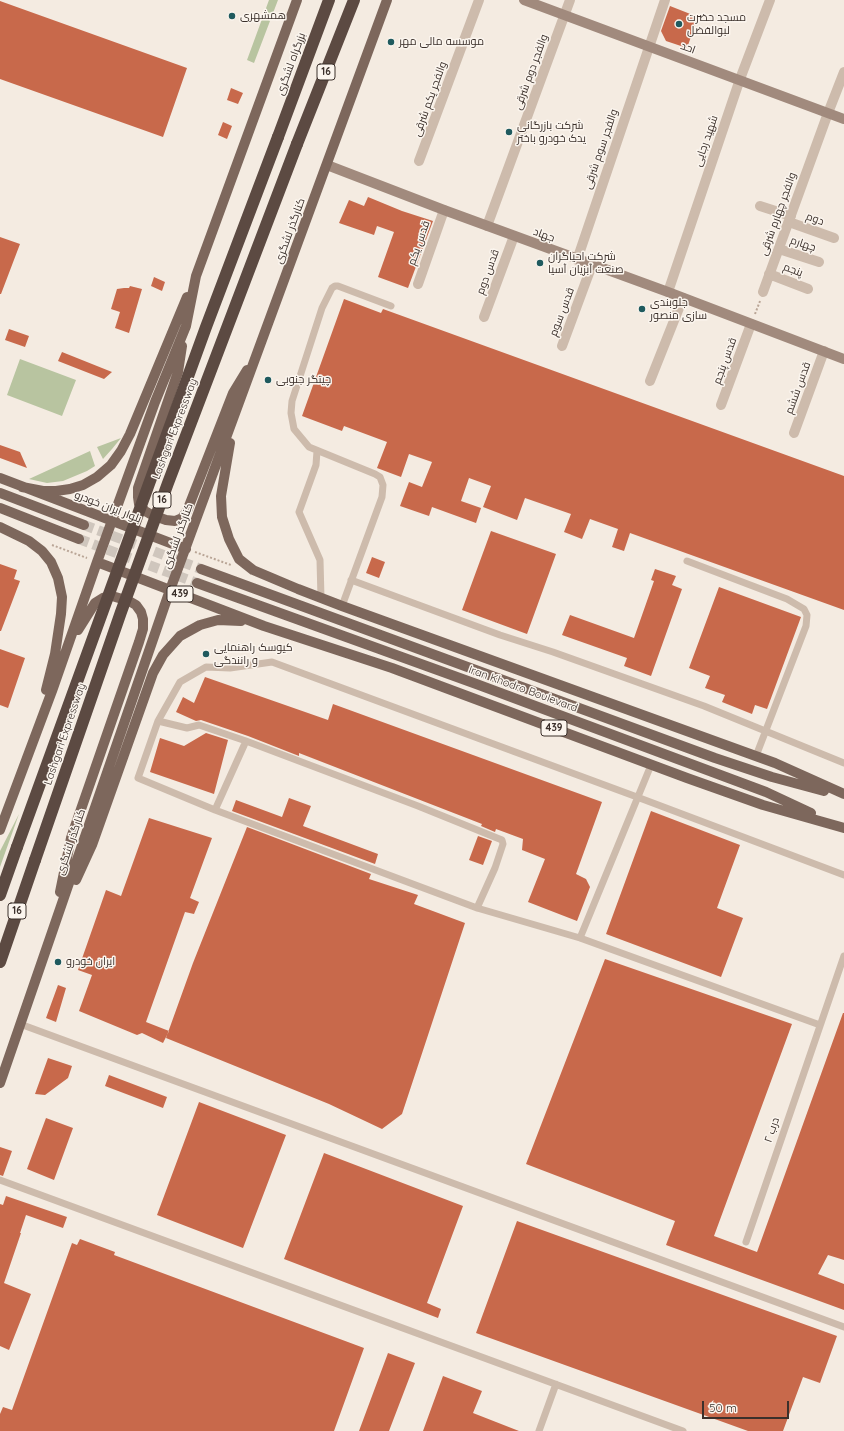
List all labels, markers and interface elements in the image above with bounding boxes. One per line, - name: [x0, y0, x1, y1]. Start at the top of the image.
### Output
- place label: همشهری: [240, 9, 286, 23]
- marker: همشهری: [227, 11, 237, 21]
- place label: مسجد حضرت لبوالفضل: [687, 11, 746, 37]
- marker: مسجد حضرت لبوالفضل: [674, 19, 684, 29]
- street label: بزرگراه لشگری: [274, 31, 308, 97]
- street label: والفجر دوم شرقی: [511, 32, 551, 112]
- place label: موسسه مالی مهر: [399, 35, 484, 49]
- marker: موسسه مالی مهر: [386, 37, 396, 47]
- street label: احد: [679, 39, 697, 57]
- street label: والفجر یکم شرقی: [410, 60, 450, 138]
- road number: 16: [317, 64, 335, 80]
- street label: والفجر سوم شرقی: [581, 107, 621, 191]
- street label: شهید رجایی: [691, 114, 721, 168]
- place label: شرکت بازرگانی یدک خودرو باختر: [517, 119, 586, 145]
- marker: شرکت بازرگانی یدک خودرو باختر: [504, 127, 514, 137]
- street label: والفجر چهارم شرقی: [757, 171, 799, 257]
- street label: کنارگذر لشگری: [272, 196, 308, 266]
- street label: دوم: [804, 210, 826, 228]
- street label: قدس یکم: [405, 219, 433, 267]
- street label: جهاد: [531, 225, 557, 245]
- street label: چهارم: [788, 234, 818, 254]
- street label: قدس دوم: [474, 248, 502, 296]
- place label: شرکت احیاگران صنعت آبزیان آسیا: [548, 250, 623, 276]
- marker: شرکت احیاگران صنعت آبزیان آسیا: [535, 258, 545, 268]
- street label: پنجم: [781, 260, 805, 280]
- street label: قدس سوم: [547, 286, 577, 338]
- place label: جلوبندی سازی منصور: [650, 296, 707, 322]
- marker: جلوبندی سازی منصور: [637, 304, 647, 314]
- street label: قدس پنجم: [710, 336, 740, 386]
- street label: قدس ششم: [782, 360, 814, 416]
- place label: چیتگر جنوبی: [276, 373, 331, 387]
- marker: چیتگر جنوبی: [263, 375, 273, 385]
- street label: Lashgari Expressway: [150, 377, 200, 481]
- street label: بلوار ایران خودرو: [73, 488, 143, 526]
- road number: 16: [153, 492, 171, 508]
- street label: کنارگذر لشگری: [160, 501, 196, 571]
- road number: 439: [167, 586, 193, 602]
- place label: کیوسک راهنمایی و رانندگی: [214, 641, 293, 667]
- marker: کیوسک راهنمایی و رانندگی: [201, 649, 211, 659]
- street label: Iran Khodro Boulevard: [467, 663, 579, 715]
- street label: Lashgari Expressway: [41, 681, 89, 787]
- road number: 439: [541, 720, 567, 736]
- street label: کنارگذر لشگری: [54, 807, 88, 877]
- road number: 16: [8, 903, 26, 919]
- place label: ایران خودرو: [66, 955, 115, 969]
- marker: ایران خودرو: [53, 957, 63, 967]
- street label: درب ۲: [762, 1116, 782, 1144]
- scale bar: [704, 1393, 791, 1419]
- text: 50 m: [709, 1400, 737, 1415]

